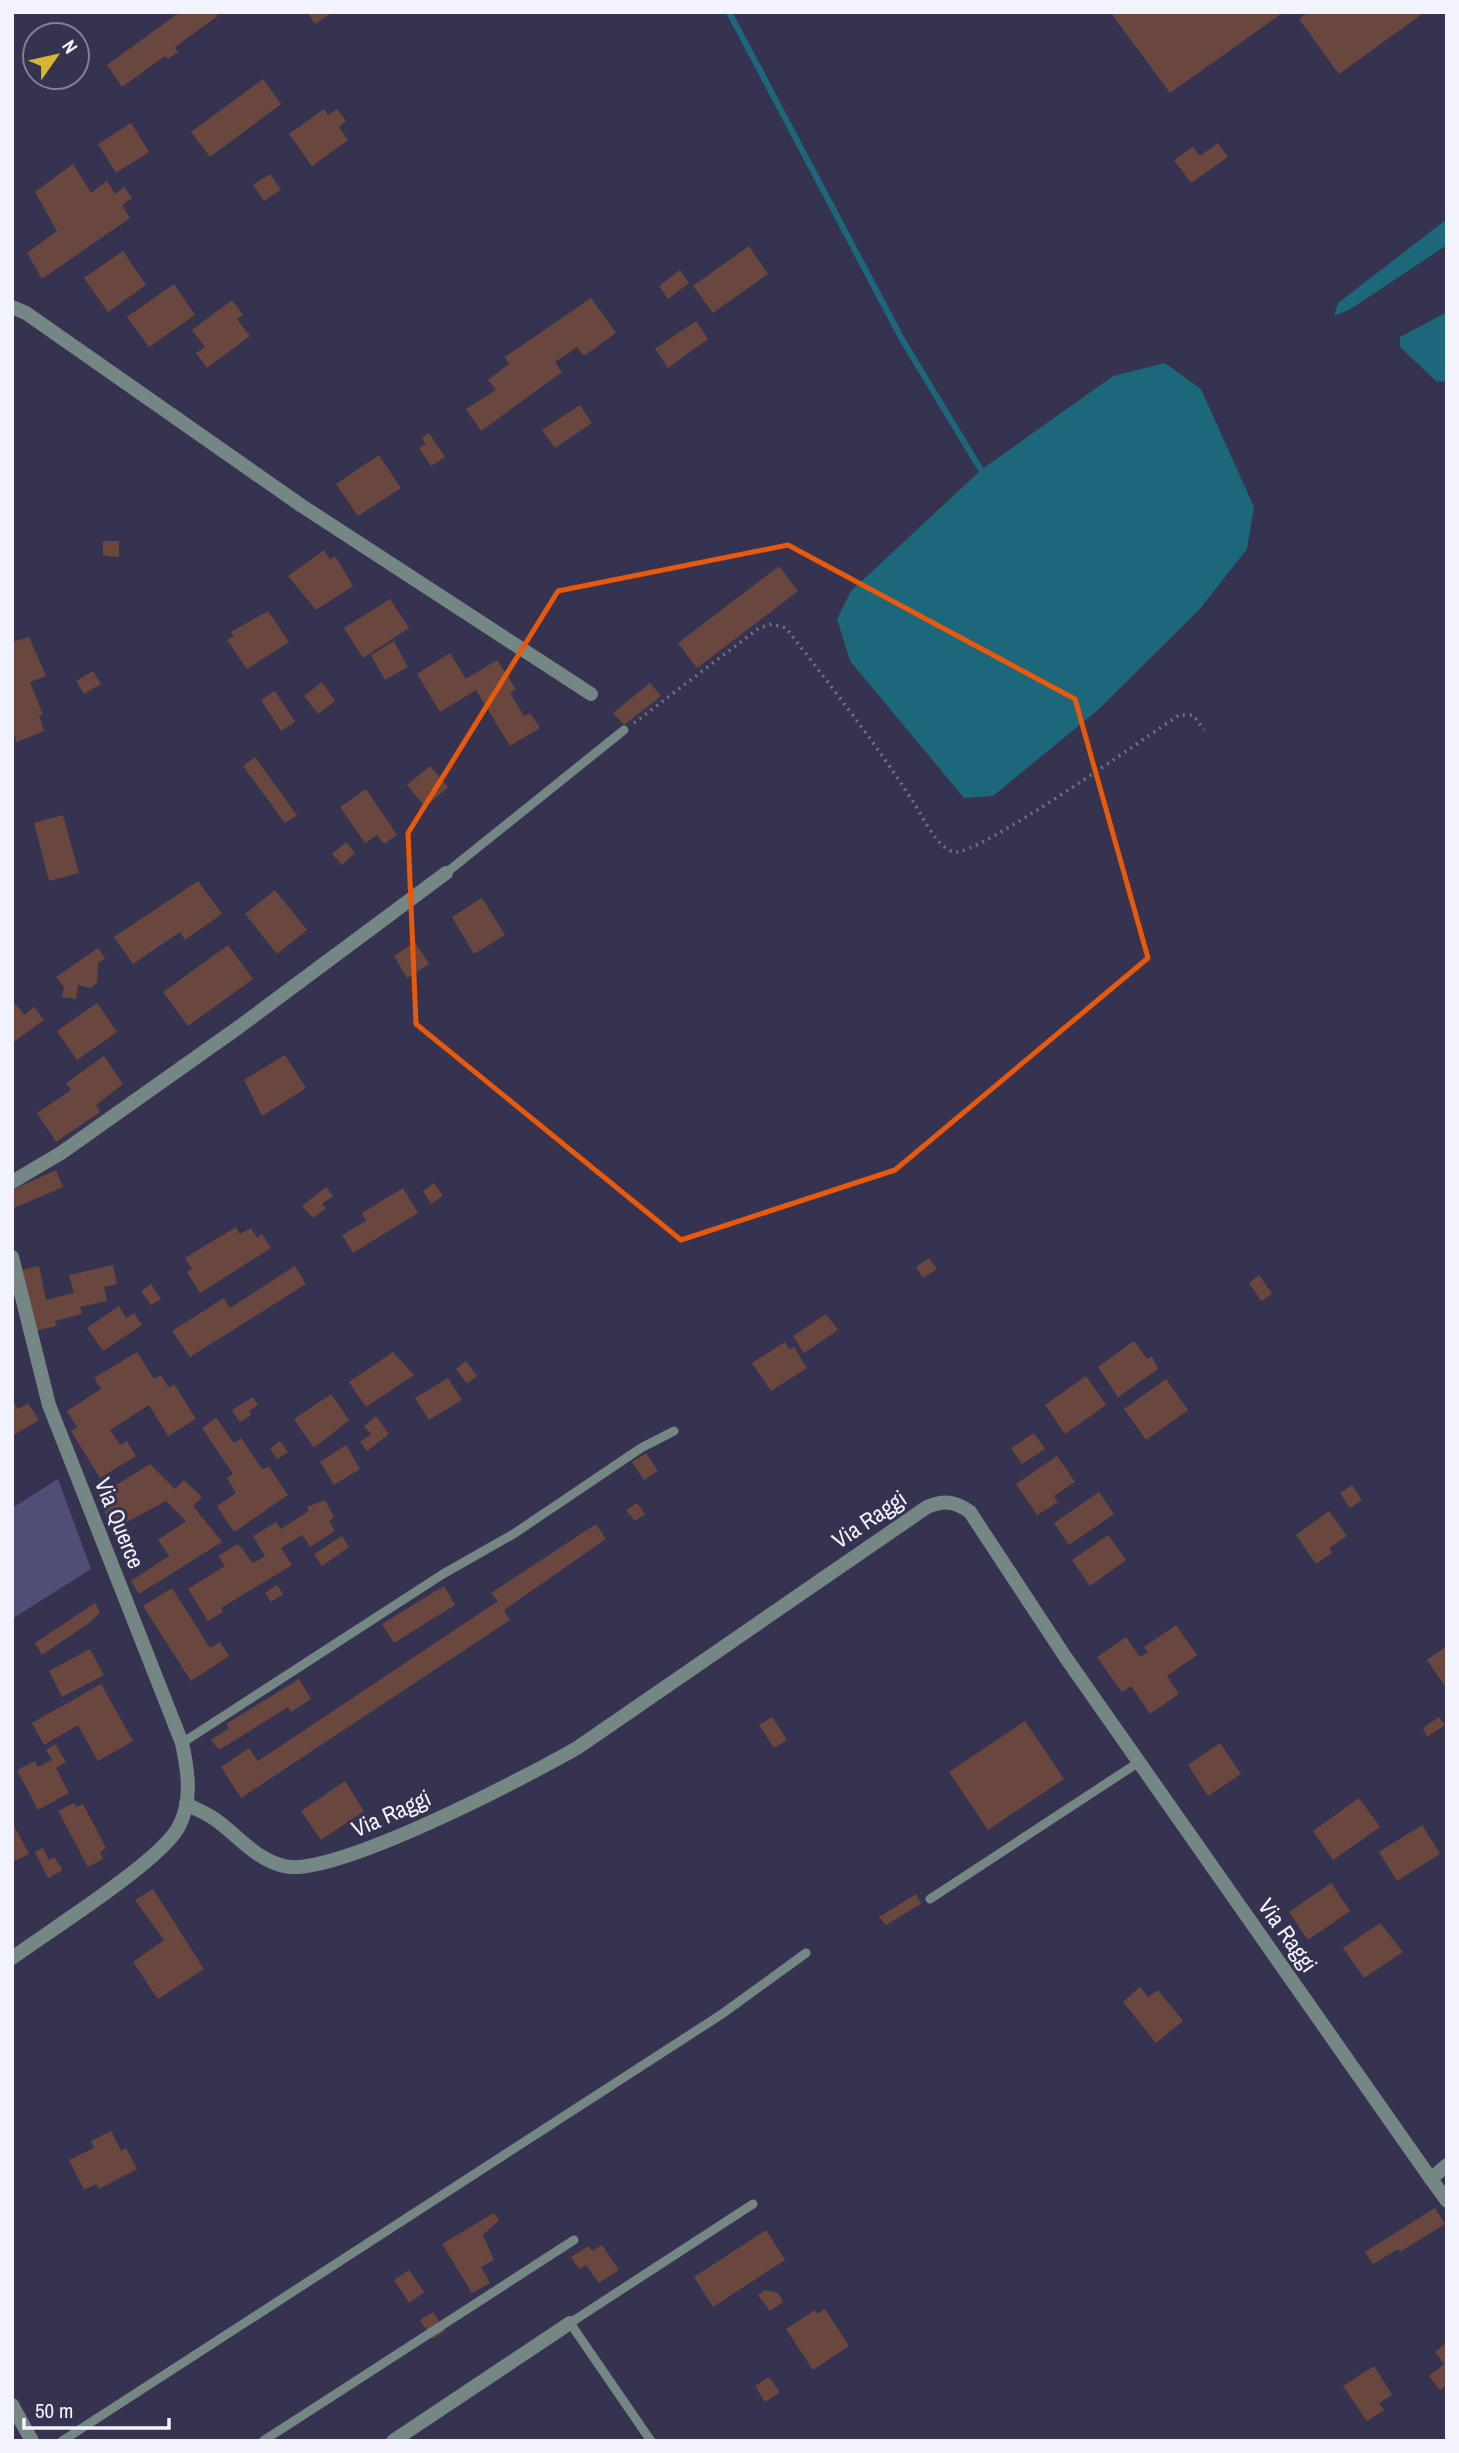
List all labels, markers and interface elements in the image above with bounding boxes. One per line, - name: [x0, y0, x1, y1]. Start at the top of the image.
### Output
- north arrow: [21, 21, 91, 91]
- text: N: [56, 35, 84, 58]
- street label: Via Querce: [88, 1473, 152, 1573]
- street label: Via Raggi: [826, 1483, 912, 1555]
- street label: Via Raggi: [347, 1782, 435, 1844]
- street label: Via Raggi: [1251, 1892, 1325, 1978]
- scale bar: [24, 2386, 170, 2430]
- text: 50 m: [35, 2396, 73, 2425]

